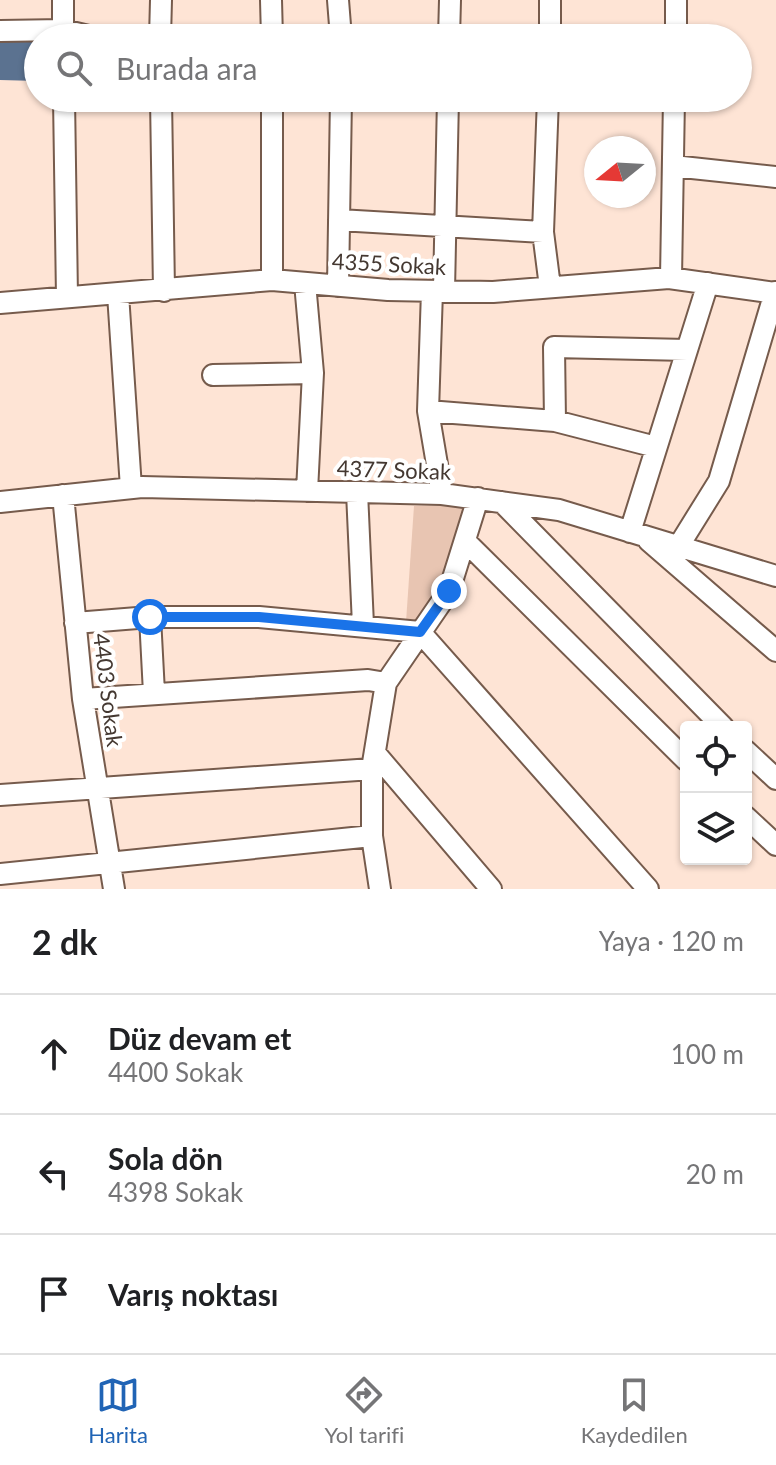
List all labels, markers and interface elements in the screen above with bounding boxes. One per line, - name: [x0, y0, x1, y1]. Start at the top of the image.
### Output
- search box: [24, 24, 752, 112]
- icon: search: [52, 46, 96, 90]
- text: Burada ara: [116, 50, 257, 86]
- north arrow: [584, 136, 656, 208]
- street label: 4355 Sokak: [331, 247, 448, 280]
- street label: 4377 Sokak: [336, 454, 452, 485]
- route end: [431, 573, 467, 609]
- route start: [132, 599, 168, 635]
- street label: 4403 Sokak: [88, 632, 129, 749]
- map controls: [680, 721, 752, 865]
- button: locate: [680, 721, 752, 793]
- button: layers: [680, 793, 752, 865]
- text: 2 dk: [32, 921, 97, 962]
- text: Yaya · 120 m: [599, 925, 744, 957]
- text: Düz devam et: [108, 1020, 291, 1056]
- icon: ahead: [32, 1032, 76, 1076]
- text: 100 m: [671, 1038, 744, 1070]
- text: 4400 Sokak: [108, 1056, 243, 1088]
- text: Sola dön: [108, 1140, 223, 1176]
- icon: left: [32, 1152, 76, 1196]
- text: 20 m: [686, 1158, 744, 1190]
- text: 4398 Sokak: [108, 1176, 243, 1208]
- icon: arrive: [32, 1272, 76, 1316]
- text: Varış noktası: [108, 1276, 279, 1312]
- tab: Harita: [88, 1373, 148, 1448]
- tab: Yol tarifi: [324, 1373, 404, 1448]
- tab: Kaydedilen: [581, 1373, 688, 1448]

